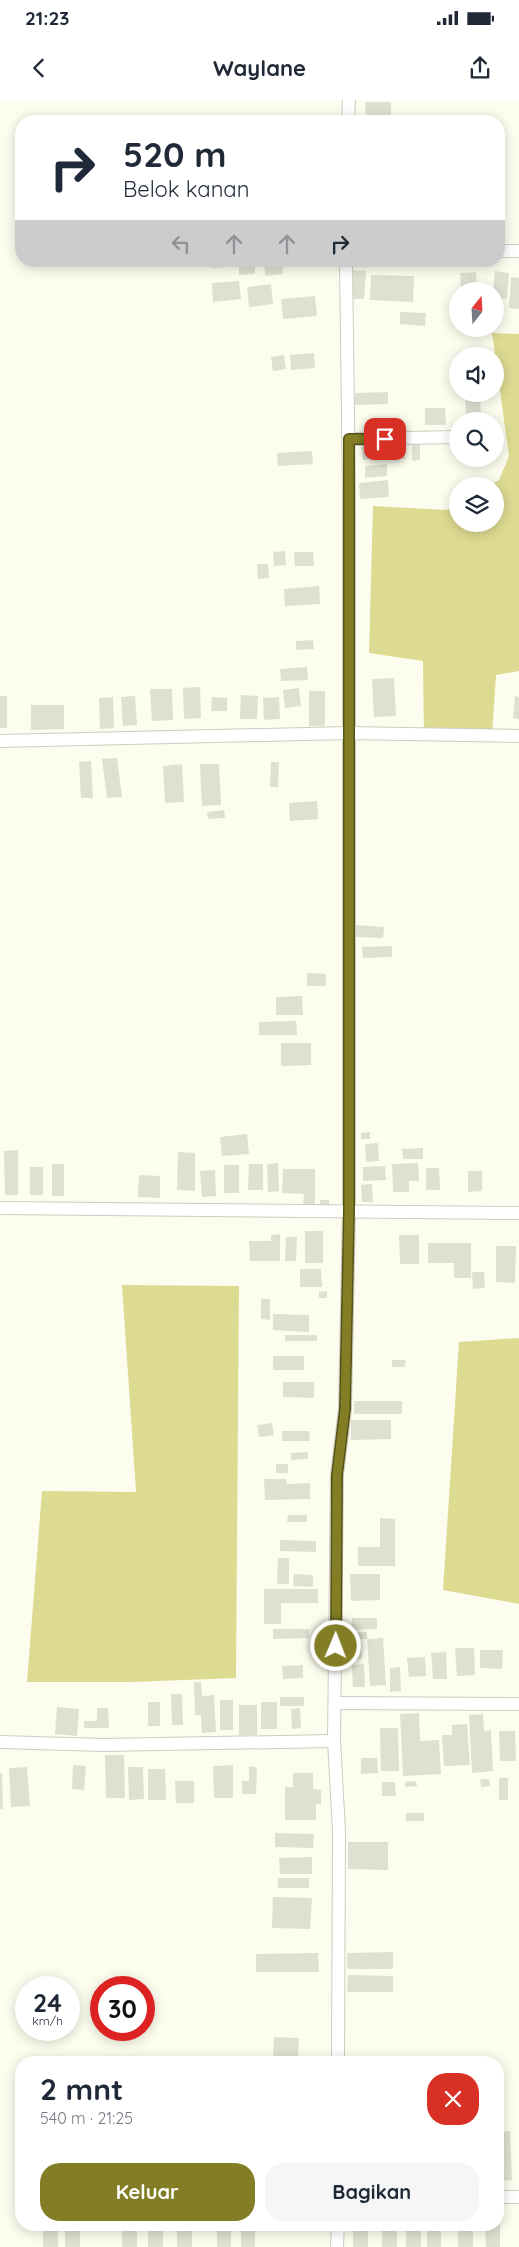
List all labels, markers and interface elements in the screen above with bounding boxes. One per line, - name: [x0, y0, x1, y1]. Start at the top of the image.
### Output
- text: 21:23: [25, 6, 69, 30]
- icon: back: [25, 54, 53, 82]
- text: Waylane: [213, 54, 306, 82]
- icon: share: [466, 54, 494, 82]
- text: 520 m: [123, 132, 227, 176]
- icon: right: [40, 135, 105, 200]
- text: Belok kanan: [123, 175, 249, 203]
- icon: left: [167, 230, 195, 258]
- icon: ahead: [220, 230, 248, 258]
- icon: ahead: [273, 230, 301, 258]
- icon: right: [326, 230, 354, 258]
- north arrow: [449, 282, 504, 338]
- map controls: [449, 282, 504, 532]
- button: sound: [449, 347, 504, 402]
- button: search: [449, 412, 504, 467]
- pin: [364, 418, 406, 460]
- icon: arrive: [371, 425, 399, 453]
- button: layers: [449, 477, 504, 532]
- position arrow: [309, 1619, 361, 1671]
- speed limit sign: 30: [90, 1976, 155, 2041]
- text: 24: [33, 1987, 62, 2018]
- text: km/h: [32, 2013, 63, 2028]
- text: 2 mnt: [40, 2070, 123, 2108]
- button: close: [427, 2073, 479, 2125]
- text: 540 m · 21:25: [40, 2108, 133, 2128]
- button: Keluar: [40, 2163, 255, 2221]
- button: Bagikan: [265, 2163, 479, 2221]

